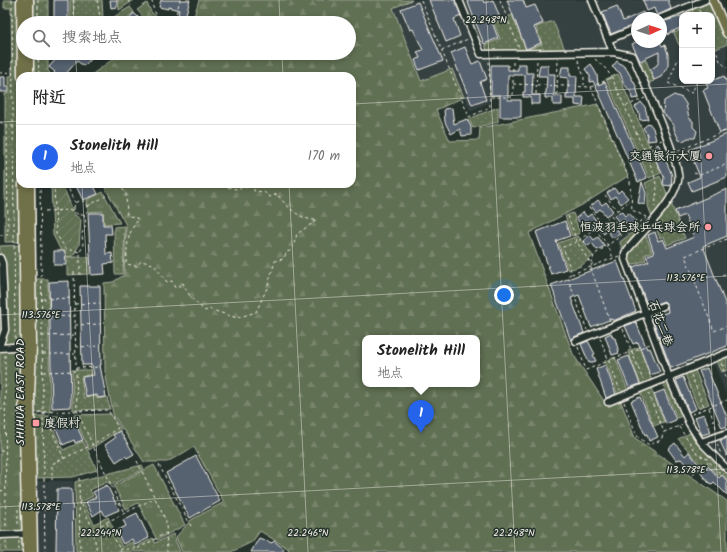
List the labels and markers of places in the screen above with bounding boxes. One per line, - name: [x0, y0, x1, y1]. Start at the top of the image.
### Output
- place label: 交通银行大厦: [629, 147, 701, 166]
- marker: 交通银行大厦: [704, 151, 714, 161]
- place label: 恒波羽毛球乒乓球会所: [580, 218, 701, 237]
- marker: 恒波羽毛球乒乓球会所: [703, 222, 713, 232]
- pin: 1: [408, 400, 434, 433]
- place label: 度假村: [44, 414, 80, 433]
- marker: 度假村: [31, 418, 41, 428]

